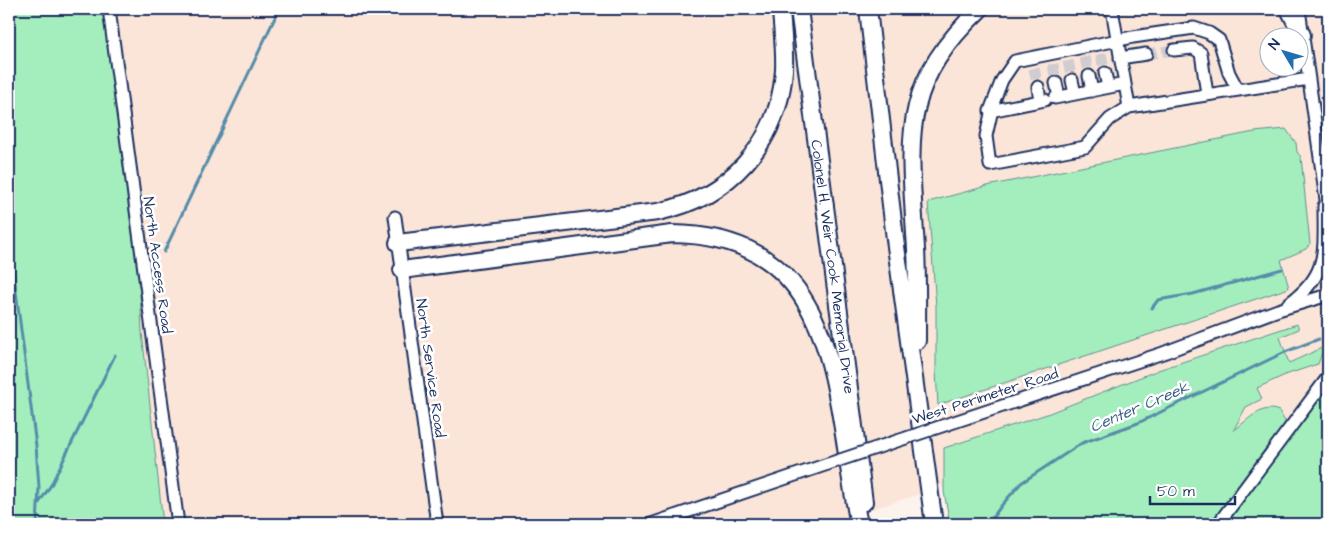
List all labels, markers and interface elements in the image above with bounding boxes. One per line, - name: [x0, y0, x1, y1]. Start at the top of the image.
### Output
- north arrow: [1260, 28, 1310, 78]
- text: N: [1264, 35, 1285, 54]
- street label: Colonel H. Weir Cook Memorial Drive: [805, 139, 860, 395]
- street label: North Access Road: [138, 195, 178, 335]
- street label: North Service Road: [410, 297, 451, 439]
- street label: West Perimeter Road: [909, 363, 1061, 430]
- water label: Center Creek: [1086, 376, 1193, 438]
- scale bar: [1150, 473, 1234, 505]
- text: 50 m: [1157, 481, 1195, 502]

